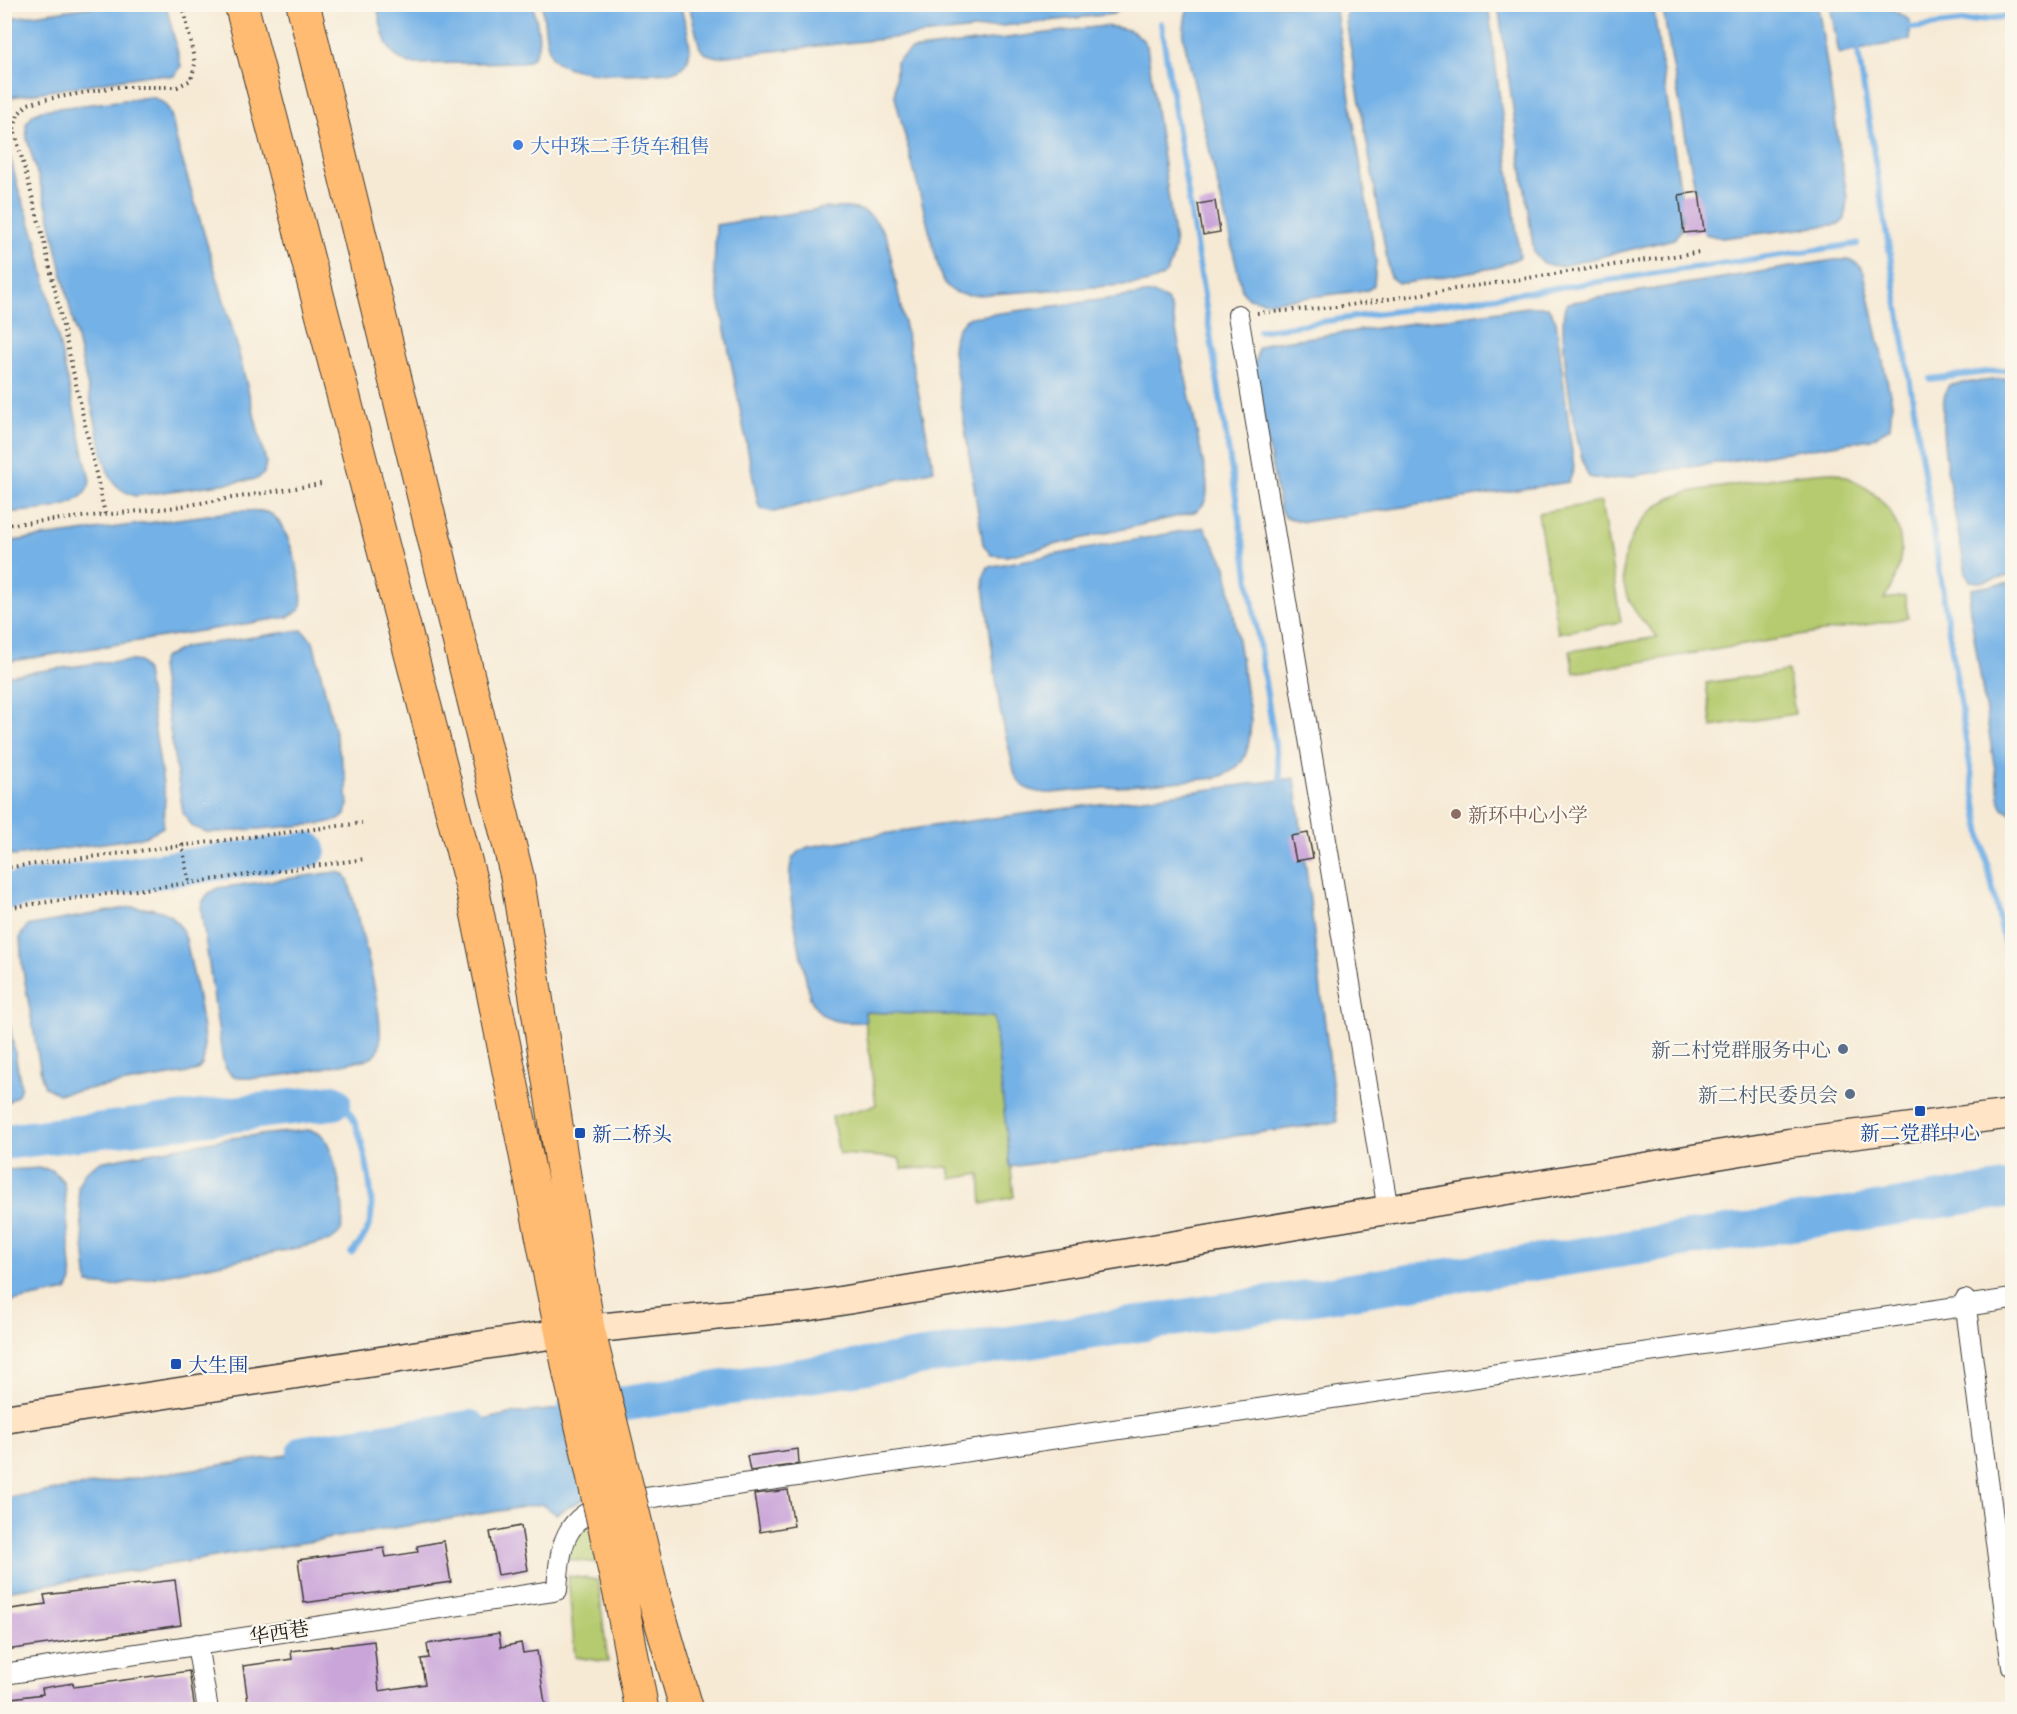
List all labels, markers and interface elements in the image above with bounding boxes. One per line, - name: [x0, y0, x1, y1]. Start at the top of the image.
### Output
- place label: 大中珠二手货车租售: [530, 131, 710, 160]
- marker: 大中珠二手货车租售: [511, 138, 525, 152]
- place label: 新环中心小学: [1468, 800, 1588, 829]
- marker: 新环中心小学: [1449, 807, 1463, 821]
- place label: 新二村党群服务中心: [1651, 1035, 1831, 1064]
- marker: 新二村党群服务中心: [1836, 1042, 1850, 1056]
- place label: 新二村民委员会: [1698, 1080, 1838, 1109]
- marker: 新二村民委员会: [1843, 1087, 1857, 1101]
- marker: 新二党群中心: [1913, 1104, 1927, 1118]
- place label: 新二党群中心: [1860, 1118, 1980, 1147]
- place label: 新二桥头: [592, 1119, 672, 1148]
- marker: 新二桥头: [573, 1126, 587, 1140]
- place label: 大生围: [188, 1350, 248, 1379]
- marker: 大生围: [169, 1357, 183, 1371]
- street label: 华西巷: [247, 1613, 311, 1651]

